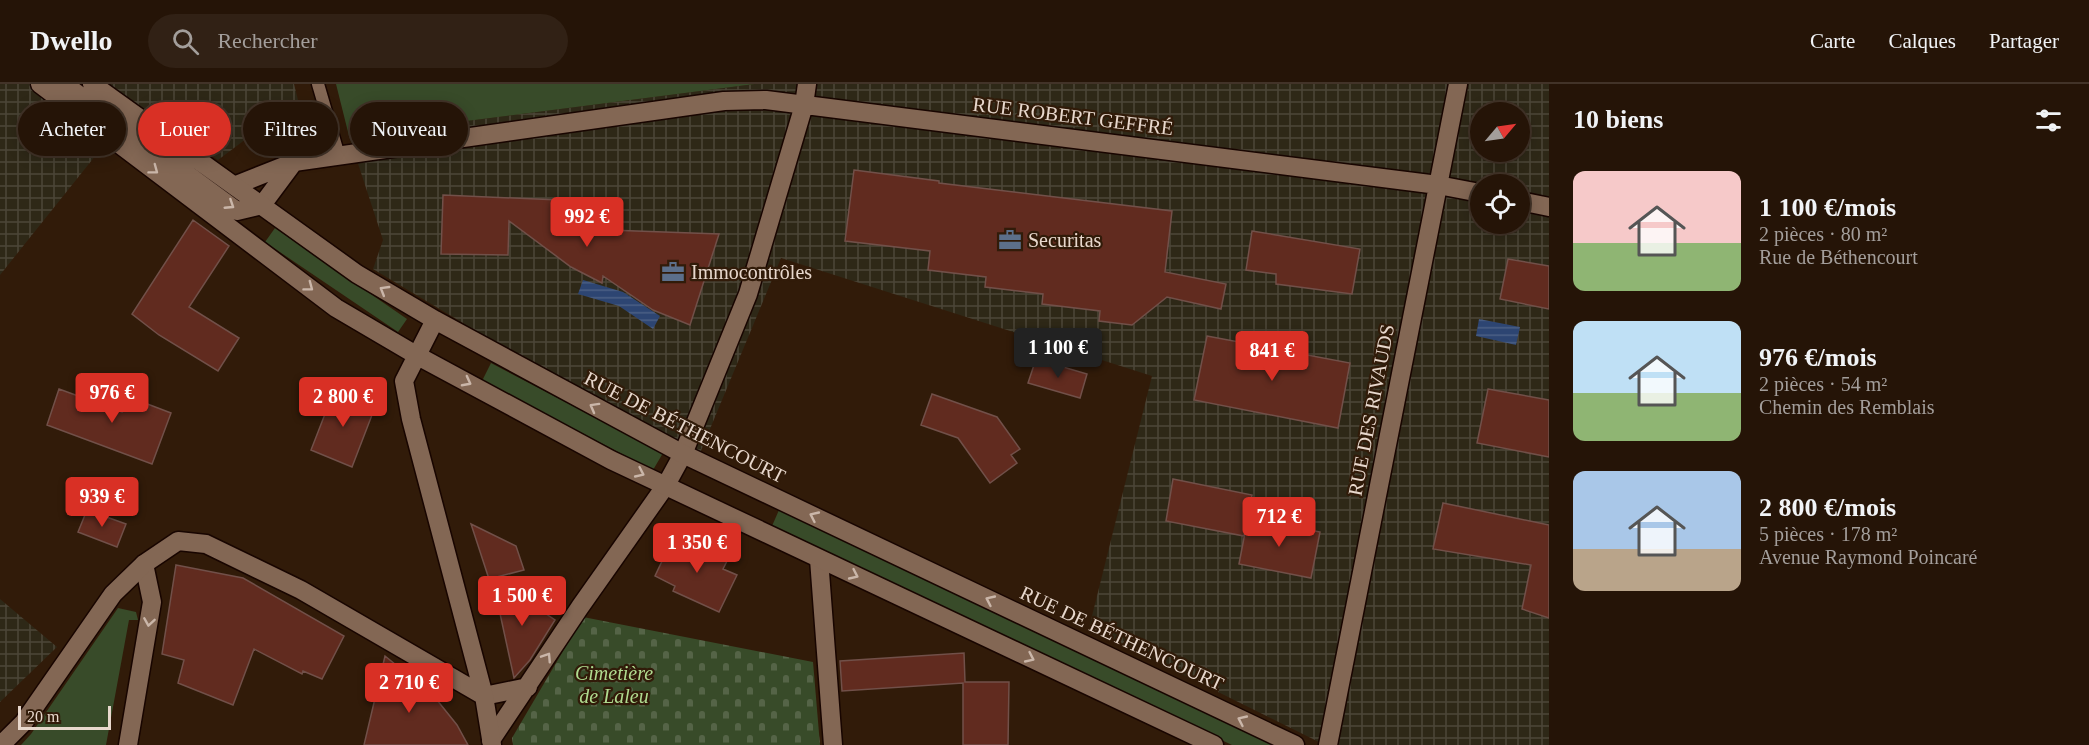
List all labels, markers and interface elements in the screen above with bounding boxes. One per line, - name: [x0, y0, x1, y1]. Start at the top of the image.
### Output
- search box: [148, 14, 568, 68]
- text: Dwello: [30, 25, 112, 56]
- icon: search: [169, 25, 202, 58]
- text: Rechercher: [217, 28, 318, 53]
- text: Carte: [1810, 29, 1855, 53]
- text: Calques: [1888, 29, 1956, 53]
- text: Partager: [1989, 29, 2059, 53]
- street label: RUE ROBERT GEFFRÉ: [972, 93, 1174, 139]
- chip: Acheter: [18, 102, 126, 156]
- chip: Louer: [138, 102, 231, 156]
- chip: Filtres: [243, 102, 338, 156]
- chip: Nouveau: [350, 102, 468, 156]
- north arrow: [1470, 102, 1530, 162]
- map controls: [1470, 102, 1530, 234]
- icon: filters: [2032, 104, 2065, 137]
- text: 10 biens: [1573, 105, 1663, 134]
- one-way arrow: [147, 162, 158, 173]
- button: locate: [1470, 174, 1530, 234]
- text: 1 100 €/mois: [1759, 193, 1896, 222]
- icon: home: [1621, 195, 1693, 267]
- one-way arrow: [224, 197, 234, 209]
- pin: 992 €: [545, 197, 629, 248]
- text: 992 €: [565, 205, 610, 227]
- text: 2 pièces · 80 m²: [1759, 223, 1887, 245]
- office icon: Securitas: [997, 227, 1023, 253]
- place label: Securitas: [1028, 229, 1102, 251]
- text: Rue de Béthencourt: [1759, 246, 1918, 268]
- office icon: Immocontrôles: [660, 259, 686, 285]
- place label: Immocontrôles: [691, 261, 812, 283]
- one-way arrow: [303, 280, 314, 291]
- one-way arrow: [380, 286, 390, 297]
- street label: RUE DES RIVAUDS: [1344, 322, 1398, 498]
- pin: 1 100 €: [1003, 328, 1113, 379]
- pin: 841 €: [1230, 331, 1314, 382]
- text: 1 100 €: [1028, 336, 1088, 358]
- text: 841 €: [1250, 339, 1295, 361]
- text: 976 €/mois: [1759, 343, 1877, 372]
- icon: home: [1621, 345, 1693, 417]
- street label: RUE DE BÉTHENCOURT: [581, 367, 789, 487]
- pin: 976 €: [70, 373, 154, 424]
- text: 2 pièces · 54 m²: [1759, 373, 1887, 395]
- one-way arrow: [461, 375, 471, 386]
- pin: 2 800 €: [288, 377, 398, 428]
- text: 976 €: [90, 381, 135, 403]
- text: 2 800 €: [313, 385, 373, 407]
- text: Chemin des Remblais: [1759, 396, 1935, 418]
- one-way arrow: [589, 403, 600, 414]
- one-way arrow: [633, 466, 644, 478]
- pin: 939 €: [60, 477, 144, 528]
- text: 939 €: [80, 485, 125, 507]
- text: 2 800 €/mois: [1759, 493, 1896, 522]
- icon: home: [1621, 495, 1693, 567]
- pin: 712 €: [1237, 497, 1321, 548]
- text: 712 €: [1257, 505, 1302, 527]
- one-way arrow: [810, 512, 821, 524]
- pin: 1 350 €: [642, 523, 752, 574]
- text: 5 pièces · 178 m²: [1759, 523, 1897, 545]
- text: 1 350 €: [667, 531, 727, 553]
- text: Avenue Raymond Poincaré: [1759, 546, 1977, 568]
- one-way arrow: [847, 568, 858, 580]
- pin: 1 500 €: [467, 576, 577, 627]
- street label: RUE DE BÉTHENCOURT: [1017, 581, 1227, 695]
- text: 1 500 €: [492, 584, 552, 606]
- one-way arrow: [986, 596, 997, 608]
- one-way arrow: [143, 616, 156, 626]
- one-way arrow: [1023, 651, 1034, 663]
- one-way arrow: [540, 653, 552, 663]
- park label: Cimetière de Laleu: [575, 662, 653, 707]
- pin: 2 710 €: [354, 663, 464, 714]
- text: 2 710 €: [379, 671, 439, 693]
- scale bar: [18, 703, 111, 730]
- text: 20 m: [27, 708, 59, 725]
- one-way arrow: [1238, 715, 1249, 727]

